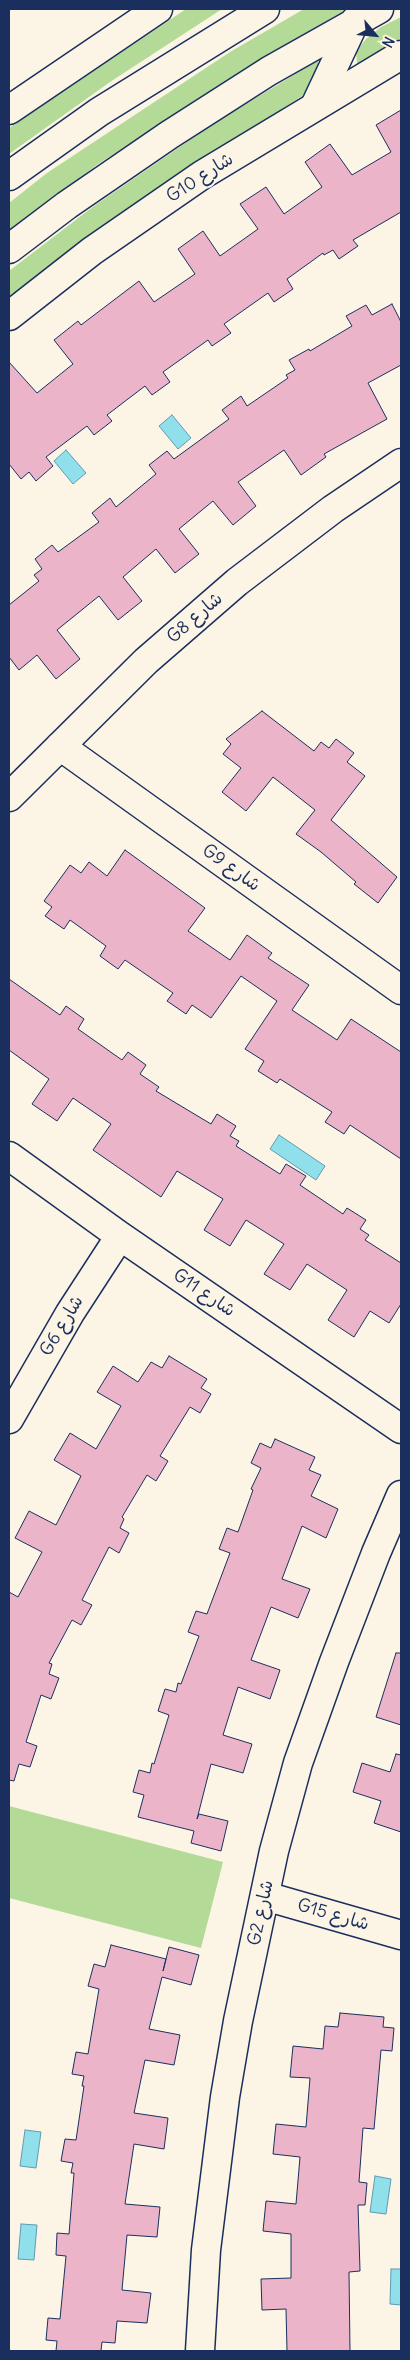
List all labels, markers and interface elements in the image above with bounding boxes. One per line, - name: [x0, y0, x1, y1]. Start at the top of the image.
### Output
- north arrow: [350, 10, 400, 60]
- text: N: [378, 34, 398, 51]
- street label: G10 شارع: [163, 148, 237, 208]
- street label: G8 شارع: [163, 588, 227, 648]
- street label: G9 شارع: [198, 840, 264, 896]
- street label: G11 شارع: [169, 1264, 239, 1322]
- street label: G6 شارع: [36, 1292, 88, 1360]
- street label: G2 شارع: [244, 1878, 278, 1948]
- street label: G15 شارع: [295, 1894, 371, 1936]

